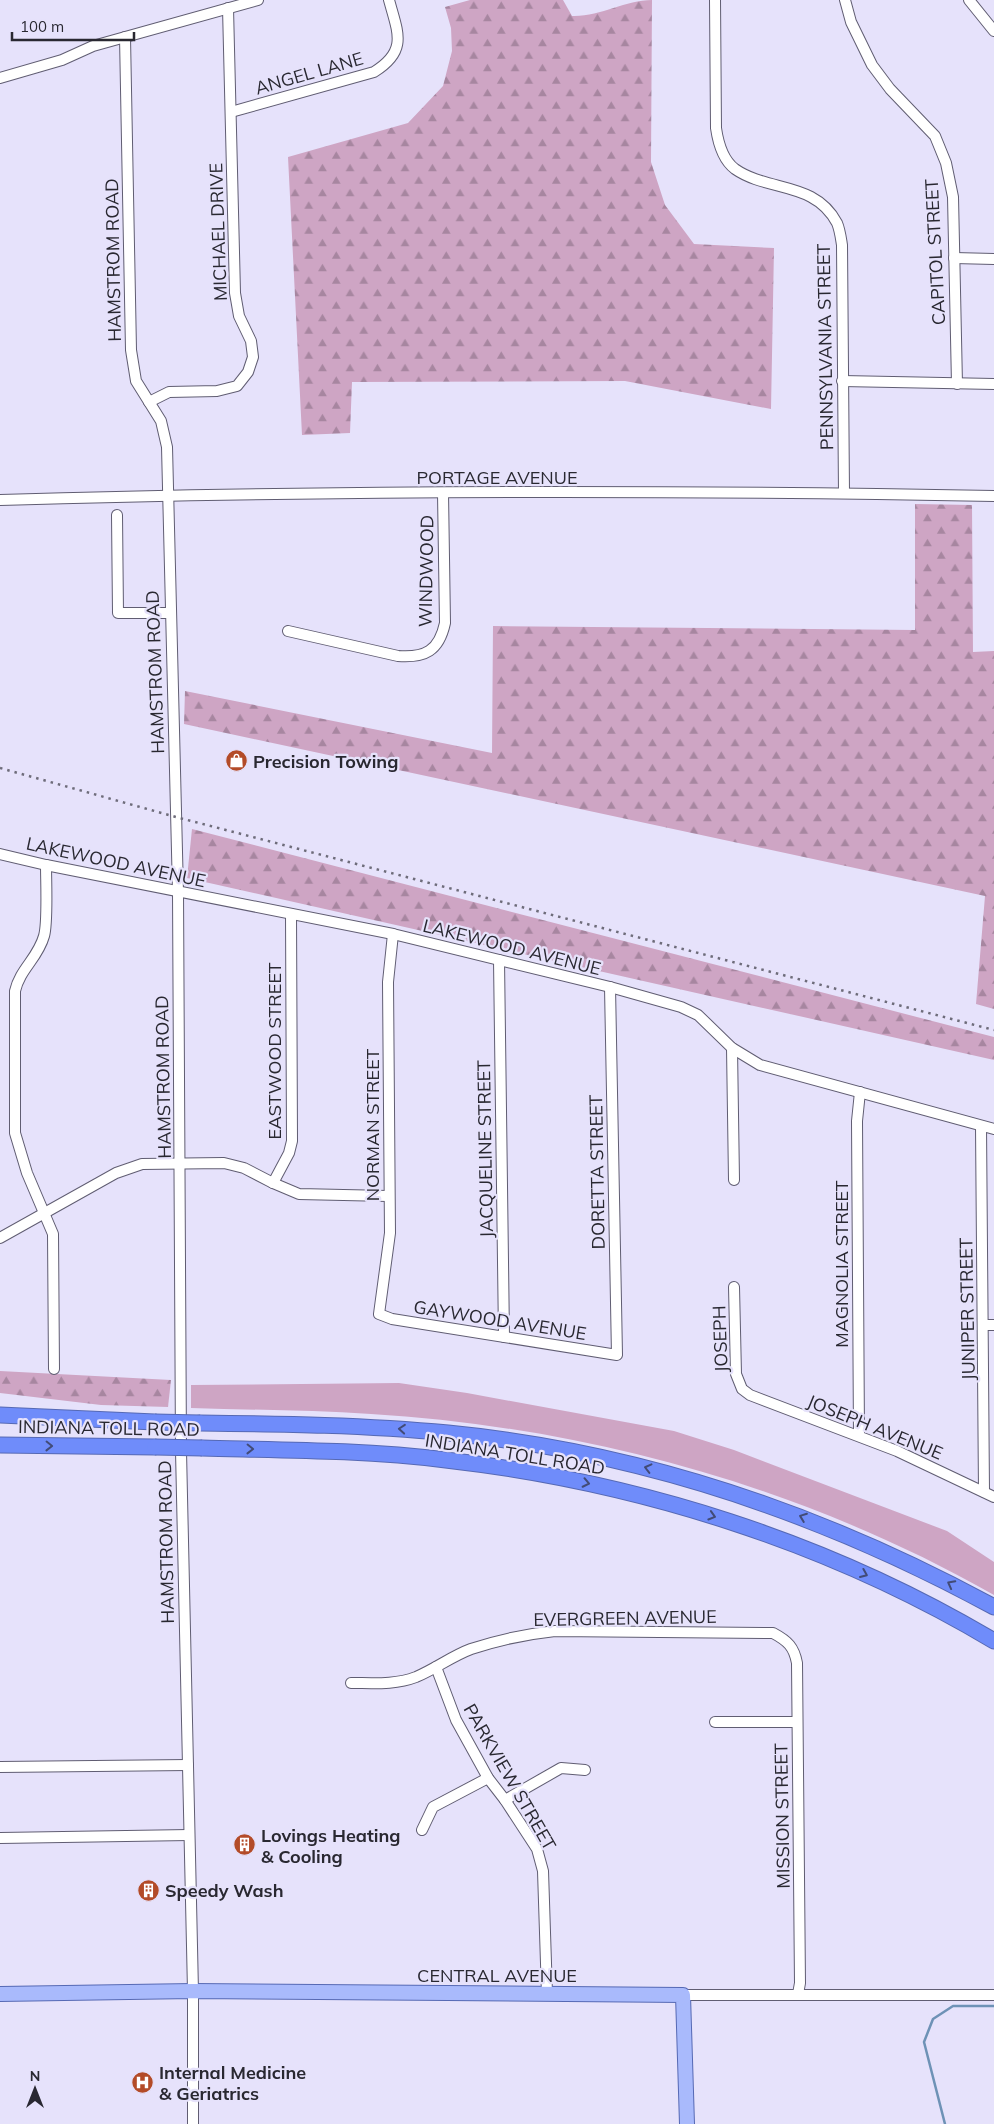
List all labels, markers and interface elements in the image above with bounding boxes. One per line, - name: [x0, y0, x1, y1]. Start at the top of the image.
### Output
- scale bar: [12, 10, 135, 42]
- text: 100 m: [20, 17, 64, 36]
- street label: ANGEL LANE: [252, 47, 366, 99]
- street label: MICHAEL DRIVE: [204, 163, 232, 301]
- street label: HAMSTROM ROAD: [100, 178, 126, 342]
- street label: CAPITOL STREET: [920, 178, 950, 326]
- street label: PENNSYLVANIA STREET: [812, 244, 838, 450]
- street label: PORTAGE AVENUE: [416, 466, 578, 489]
- street label: WINDWOOD: [414, 515, 438, 627]
- street label: HAMSTROM ROAD: [141, 590, 169, 754]
- shop icon: Precision Towing: [225, 749, 249, 773]
- place label: Precision Towing: [253, 750, 398, 773]
- street label: LAKEWOOD AVENUE: [24, 832, 208, 892]
- street label: LAKEWOOD AVENUE: [421, 914, 603, 980]
- street label: EASTWOOD STREET: [263, 962, 286, 1140]
- street label: HAMSTROM ROAD: [150, 995, 176, 1159]
- street label: NORMAN STREET: [361, 1049, 384, 1201]
- street label: JACQUELINE STREET: [472, 1060, 498, 1238]
- street label: DORETTA STREET: [584, 1094, 610, 1250]
- street label: MAGNOLIA STREET: [830, 1180, 853, 1348]
- street label: JUNIPER STREET: [954, 1237, 980, 1381]
- street label: GAYWOOD AVENUE: [412, 1295, 588, 1345]
- street label: JOSEPH: [707, 1305, 733, 1373]
- street label: JOSEPH AVENUE: [804, 1389, 946, 1465]
- street label: INDIANA TOLL ROAD: [18, 1415, 200, 1441]
- one-way arrow: [397, 1424, 405, 1435]
- street label: INDIANA TOLL ROAD: [423, 1428, 607, 1480]
- one-way arrow: [45, 1441, 53, 1451]
- one-way arrow: [247, 1444, 255, 1454]
- street label: HAMSTROM ROAD: [153, 1460, 179, 1624]
- one-way arrow: [644, 1463, 653, 1474]
- one-way arrow: [581, 1477, 590, 1487]
- one-way arrow: [707, 1511, 715, 1521]
- one-way arrow: [799, 1513, 808, 1523]
- one-way arrow: [859, 1567, 868, 1578]
- one-way arrow: [947, 1580, 956, 1590]
- street label: EVERGREEN AVENUE: [533, 1605, 717, 1631]
- street label: PARKVIEW STREET: [459, 1699, 561, 1855]
- street label: MISSION STREET: [769, 1743, 795, 1889]
- place label: Lovings Heating & Cooling: [261, 1824, 400, 1868]
- building icon: Lovings Heating & Cooling: [233, 1833, 257, 1857]
- building icon: Speedy Wash: [137, 1878, 161, 1902]
- place label: Speedy Wash: [165, 1879, 284, 1902]
- street label: CENTRAL AVENUE: [417, 1964, 577, 1987]
- place label: Internal Medicine & Geriatrics: [159, 2061, 306, 2105]
- north arrow: [10, 2064, 60, 2114]
- text: N: [30, 2067, 40, 2085]
- hospital icon: Internal Medicine & Geriatrics: [131, 2070, 155, 2094]

